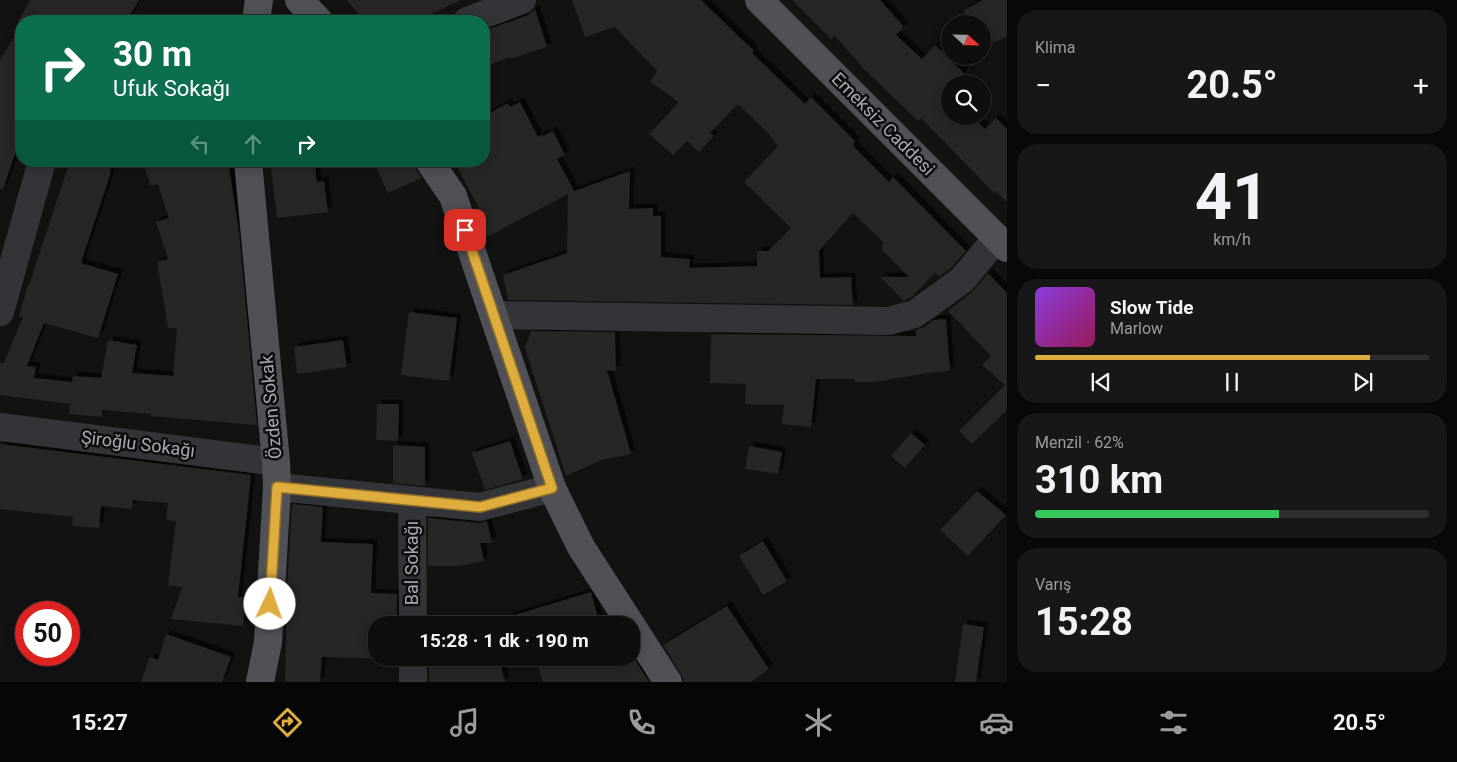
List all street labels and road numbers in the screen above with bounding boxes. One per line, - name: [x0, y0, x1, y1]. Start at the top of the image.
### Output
- street label: Emeksiz Caddesi: [828, 68, 939, 179]
- street label: Özden Sokak: [255, 353, 286, 460]
- street label: Şiroğlu Sokağı: [80, 426, 196, 461]
- street label: Bal Sokağı: [401, 521, 422, 605]

